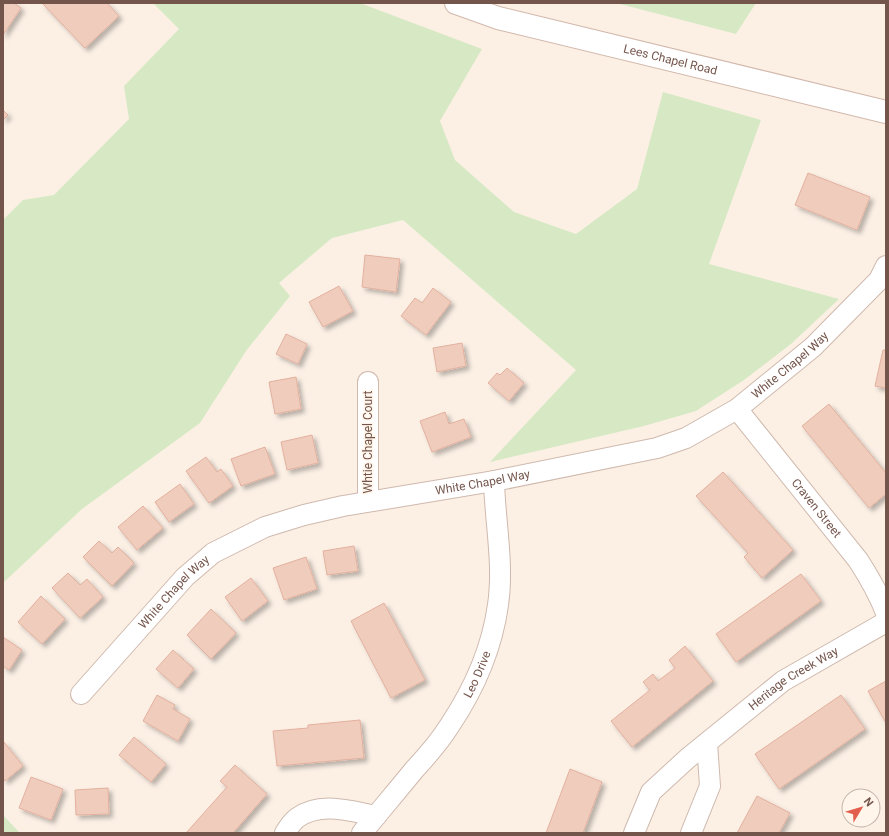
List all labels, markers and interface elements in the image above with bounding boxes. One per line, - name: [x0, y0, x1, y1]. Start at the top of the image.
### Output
- street label: Lees Chapel Road: [622, 42, 719, 78]
- street label: White Chapel Way: [749, 328, 831, 401]
- street label: Whtie Chapel Court: [361, 390, 375, 493]
- street label: White Chapel Way: [434, 467, 532, 498]
- street label: Craven Street: [789, 476, 844, 540]
- street label: White Chapel Way: [136, 552, 212, 631]
- street label: Heritage Creek Way: [746, 644, 841, 713]
- street label: Leo Drive: [461, 649, 493, 700]
- north arrow: [841, 788, 881, 828]
- text: N: [861, 795, 876, 809]

